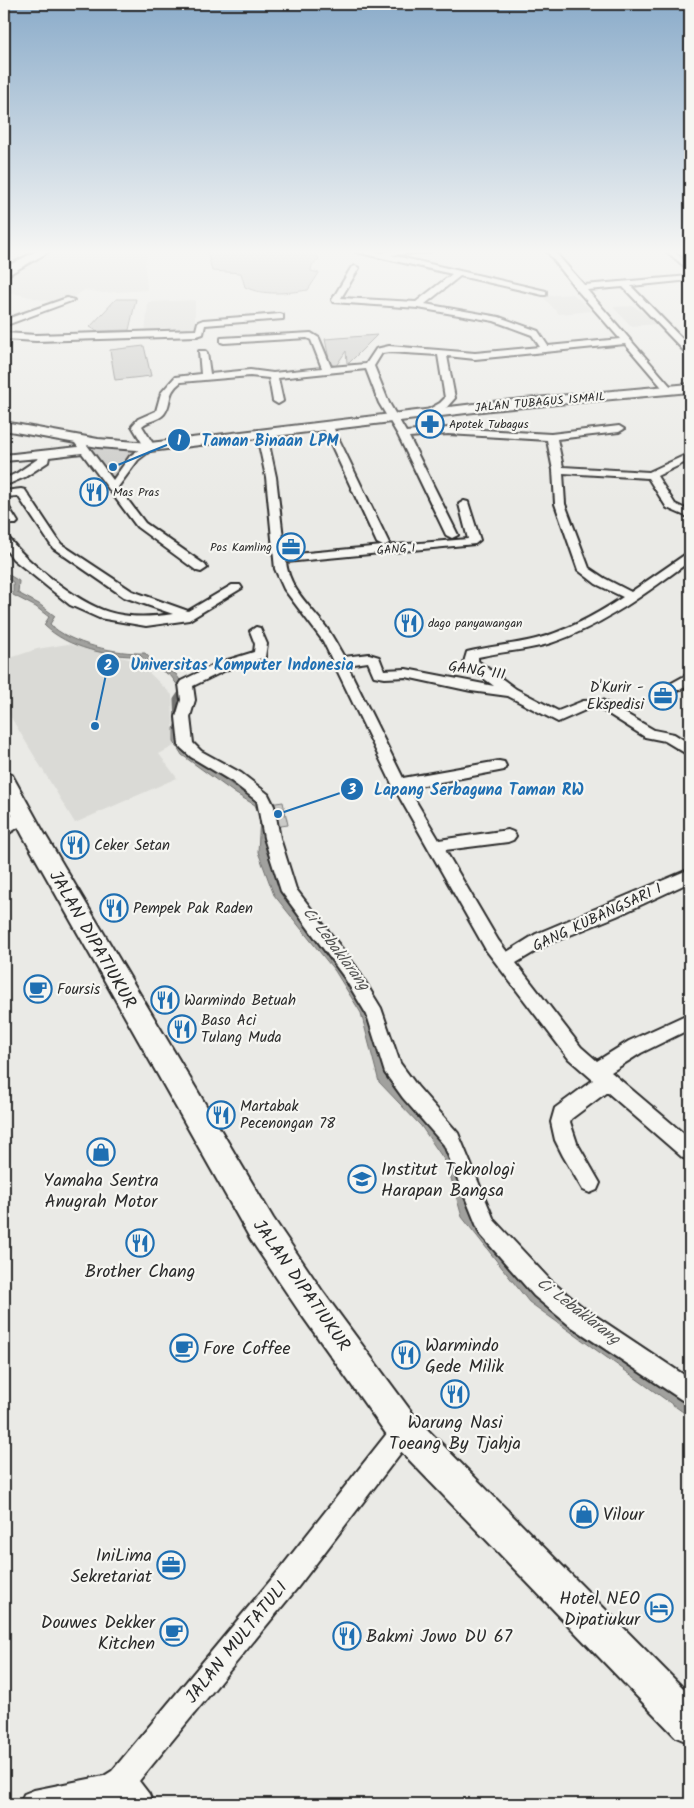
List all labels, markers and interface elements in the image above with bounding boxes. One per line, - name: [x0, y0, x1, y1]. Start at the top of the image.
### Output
- street label: JALAN TUBAGUS ISMAIL: [474, 387, 606, 418]
- pharmacy icon: Apotek Tubagus: [415, 409, 445, 439]
- place label: Apotek Tubagus: [449, 415, 529, 434]
- callout: Taman Binaan LPM: [167, 425, 349, 456]
- text: 1: [177, 429, 182, 453]
- text: Taman Binaan LPM: [201, 429, 339, 454]
- restaurant icon: Mas Pras: [79, 477, 109, 507]
- place label: Mas Pras: [113, 483, 159, 502]
- office icon: Pos Kamling: [276, 532, 306, 562]
- place label: Pos Kamling: [210, 538, 272, 557]
- street label: GANG I: [376, 539, 416, 560]
- restaurant icon: dago panyawangan: [394, 608, 424, 638]
- place label: dago panyawangan: [428, 614, 522, 633]
- callout: Universitas Komputer Indonesia: [95, 649, 363, 680]
- text: Universitas Komputer Indonesia: [130, 653, 354, 678]
- text: 2: [104, 654, 113, 678]
- street label: GANG III: [447, 655, 507, 687]
- place label: D'Kurir - Ekspedisi: [587, 676, 645, 717]
- office icon: D'Kurir - Ekspedisi: [648, 681, 678, 711]
- callout: Lapang Serbaguna Taman RW: [339, 774, 594, 805]
- text: 3: [347, 778, 356, 802]
- text: Lapang Serbaguna Taman RW: [374, 778, 584, 803]
- restaurant icon: Ceker Setan: [60, 830, 90, 860]
- place label: Ceker Setan: [94, 834, 170, 858]
- street label: JALAN DIPATIUKUR: [40, 865, 143, 1014]
- street label: GANG KUBANGSARI I: [529, 877, 667, 958]
- restaurant icon: Pempek Pak Raden: [99, 893, 129, 923]
- place label: Pempek Pak Raden: [133, 897, 253, 921]
- water label: Ci Lebaklarang: [296, 902, 377, 997]
- cafe icon: Foursis: [23, 974, 53, 1004]
- place label: Foursis: [57, 978, 101, 1002]
- restaurant icon: Warmindo Betuah: [150, 985, 180, 1015]
- place label: Warmindo Betuah: [184, 989, 296, 1013]
- place label: Baso Aci Tulang Muda: [201, 1009, 282, 1050]
- restaurant icon: Baso Aci Tulang Muda: [167, 1014, 197, 1044]
- place label: Martabak Pecenongan 78: [240, 1095, 336, 1136]
- restaurant icon: Martabak Pecenongan 78: [206, 1100, 236, 1130]
- shop icon: Yamaha Sentra Anugrah Motor: [86, 1137, 116, 1167]
- place label: Institut Teknologi Harapan Bangsa: [381, 1156, 515, 1206]
- school or university icon: Institut Teknologi Harapan Bangsa: [347, 1164, 377, 1194]
- place label: Yamaha Sentra Anugrah Motor: [43, 1167, 159, 1217]
- street label: JALAN DIPATIUKUR: [244, 1214, 357, 1358]
- restaurant icon: Brother Chang: [125, 1228, 155, 1258]
- place label: Brother Chang: [85, 1258, 195, 1287]
- water label: Ci Lebaklarang: [531, 1271, 626, 1352]
- place label: Warmindo Gede Milik: [425, 1332, 505, 1382]
- cafe icon: Fore Coffee: [169, 1333, 199, 1363]
- place label: Fore Coffee: [203, 1335, 291, 1364]
- restaurant icon: Warmindo Gede Milik: [391, 1340, 421, 1370]
- restaurant icon: Warung Nasi Toeang By Tjahja: [440, 1379, 470, 1409]
- place label: Warung Nasi Toeang By Tjahja: [389, 1409, 521, 1459]
- shop icon: Vilour: [569, 1499, 599, 1529]
- place label: Vilour: [603, 1501, 645, 1530]
- place label: IniLima Sekretariat: [71, 1542, 153, 1592]
- office icon: IniLima Sekretariat: [156, 1550, 186, 1580]
- street label: JALAN MULTATULI: [178, 1575, 296, 1711]
- place label: Hotel NEO Dipatiukur: [559, 1585, 641, 1635]
- hotel icon: Hotel NEO Dipatiukur: [644, 1593, 674, 1623]
- place label: Douwes Dekker Kitchen: [41, 1609, 156, 1659]
- cafe icon: Douwes Dekker Kitchen: [159, 1617, 189, 1647]
- restaurant icon: Bakmi Jowo DU 67: [332, 1621, 362, 1651]
- place label: Bakmi Jowo DU 67: [366, 1623, 513, 1652]

